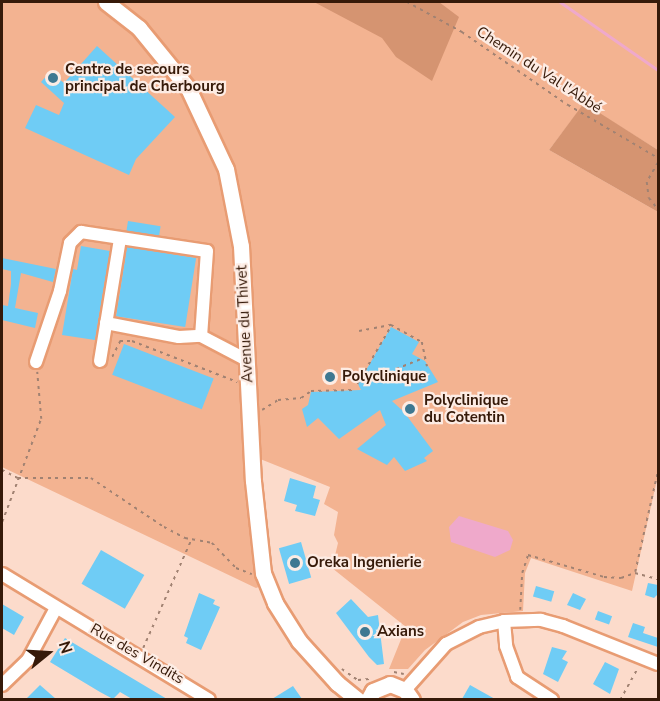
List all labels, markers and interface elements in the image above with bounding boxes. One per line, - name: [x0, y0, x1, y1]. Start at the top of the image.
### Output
- street label: Chemin du Val l'Abbé: [473, 23, 605, 117]
- place label: Centre de secours principal de Cherbourg: [65, 60, 225, 95]
- marker: Centre de secours principal de Cherbourg: [46, 71, 60, 85]
- street label: Avenue du Thivet: [233, 265, 257, 383]
- place label: Polyclinique: [342, 368, 426, 386]
- marker: Polyclinique: [323, 370, 337, 384]
- place label: Polyclinique du Cotentin: [424, 391, 508, 426]
- marker: Polyclinique du Cotentin: [401, 400, 419, 418]
- place label: Oreka Ingenierie: [307, 554, 422, 572]
- marker: Oreka Ingenierie: [288, 556, 302, 570]
- street label: Rue des Vindits: [87, 620, 187, 688]
- north arrow: [18, 623, 78, 683]
- place label: Axians: [377, 623, 424, 641]
- marker: Axians: [358, 625, 372, 639]
- text: N: [53, 638, 77, 657]

